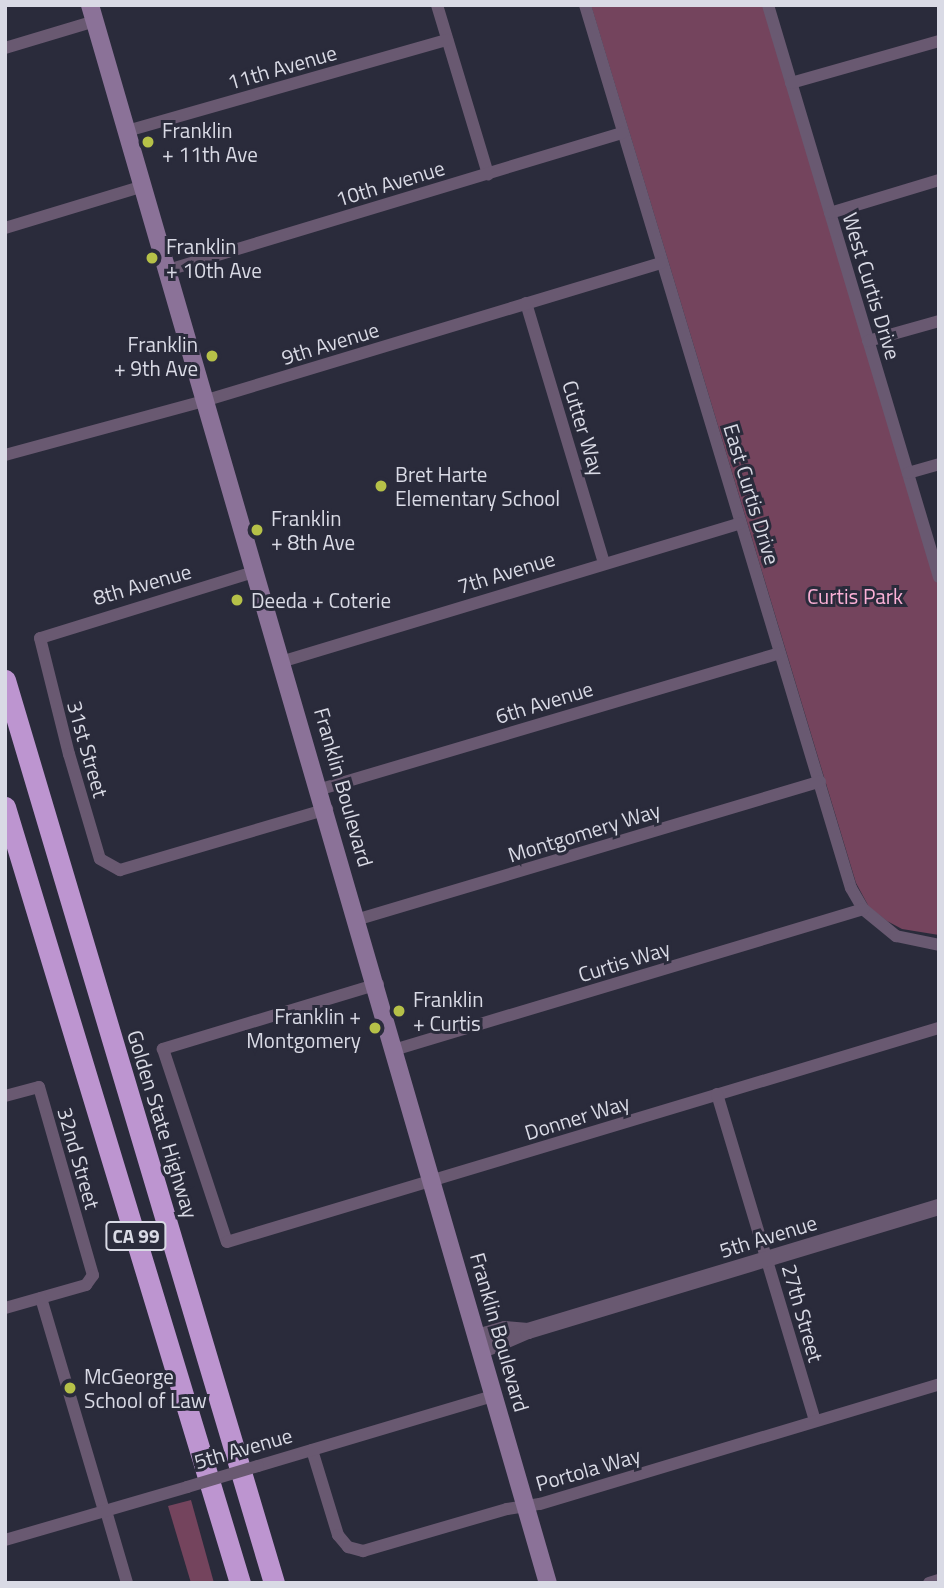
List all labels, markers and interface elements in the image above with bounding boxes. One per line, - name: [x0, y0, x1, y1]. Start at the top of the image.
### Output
- street label: 11th Avenue: [224, 39, 340, 95]
- place label: Franklin + 11th Ave: [162, 117, 258, 167]
- marker: Franklin + 11th Ave: [140, 134, 156, 150]
- street label: 10th Avenue: [333, 155, 447, 211]
- street label: West Curtis Drive: [838, 209, 906, 363]
- place label: Franklin + 10th Ave: [166, 233, 262, 283]
- marker: Franklin + 10th Ave: [144, 250, 160, 266]
- street label: 9th Avenue: [278, 316, 382, 370]
- place label: Franklin + 9th Ave: [114, 331, 198, 381]
- marker: Franklin + 9th Ave: [204, 348, 220, 364]
- street label: Cutter Way: [558, 377, 610, 479]
- street label: East Curtis Drive: [719, 421, 785, 567]
- place label: Bret Harte Elementary School: [395, 461, 560, 511]
- marker: Bret Harte Elementary School: [373, 478, 389, 494]
- place label: Franklin + 8th Ave: [271, 505, 355, 555]
- marker: Franklin + 8th Ave: [249, 522, 265, 538]
- street label: 7th Avenue: [454, 545, 558, 599]
- street label: 8th Avenue: [90, 558, 194, 610]
- park label: Curtis Park: [807, 583, 903, 609]
- place label: Deeda + Coterie: [251, 587, 391, 613]
- marker: Deeda + Coterie: [229, 592, 245, 608]
- street label: 6th Avenue: [492, 675, 596, 729]
- street label: 31st Street: [62, 698, 114, 800]
- street label: Franklin Boulevard: [309, 705, 379, 869]
- street label: Montgomery Way: [505, 797, 663, 867]
- street label: Curtis Way: [575, 935, 673, 987]
- place label: Franklin + Curtis: [413, 986, 483, 1036]
- place label: Franklin + Montgomery: [246, 1003, 361, 1053]
- marker: Franklin + Curtis: [391, 1003, 407, 1019]
- marker: Franklin + Montgomery: [367, 1020, 383, 1036]
- street label: Golden State Highway: [122, 1027, 204, 1221]
- street label: Donner Way: [521, 1089, 633, 1145]
- street label: 32nd Street: [52, 1104, 106, 1212]
- street label: 5th Avenue: [716, 1209, 820, 1263]
- road number: CA 99: [104, 1220, 168, 1252]
- street label: Franklin Boulevard: [465, 1250, 535, 1414]
- street label: 27th Street: [777, 1261, 829, 1365]
- place label: McGeorge School of Law: [84, 1363, 207, 1413]
- marker: McGeorge School of Law: [62, 1380, 78, 1396]
- street label: 5th Avenue: [191, 1422, 295, 1474]
- street label: Portola Way: [533, 1442, 643, 1496]

